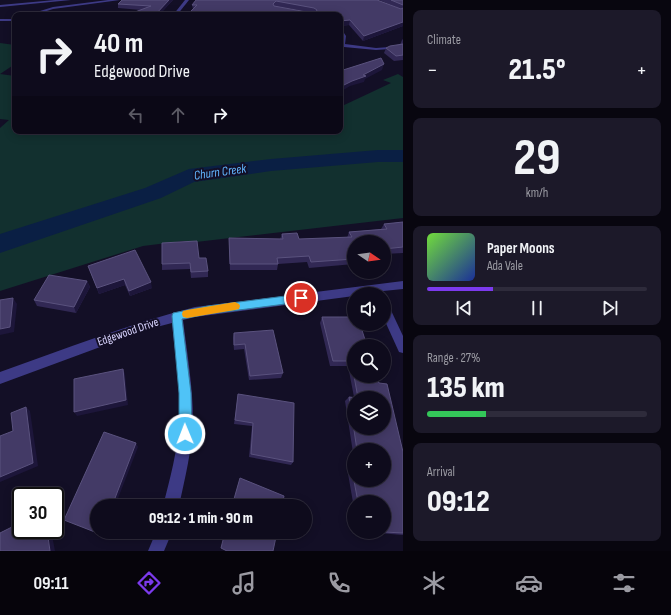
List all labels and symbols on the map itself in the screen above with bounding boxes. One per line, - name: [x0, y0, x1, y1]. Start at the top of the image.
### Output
- water label: Churn Creek: [193, 160, 248, 184]
- north arrow: [347, 235, 391, 279]
- pin: [284, 281, 318, 315]
- street label: Edgewood Drive: [95, 314, 161, 349]
- position arrow: [164, 413, 206, 455]
- speed limit sign: 30: [12, 487, 64, 539]

